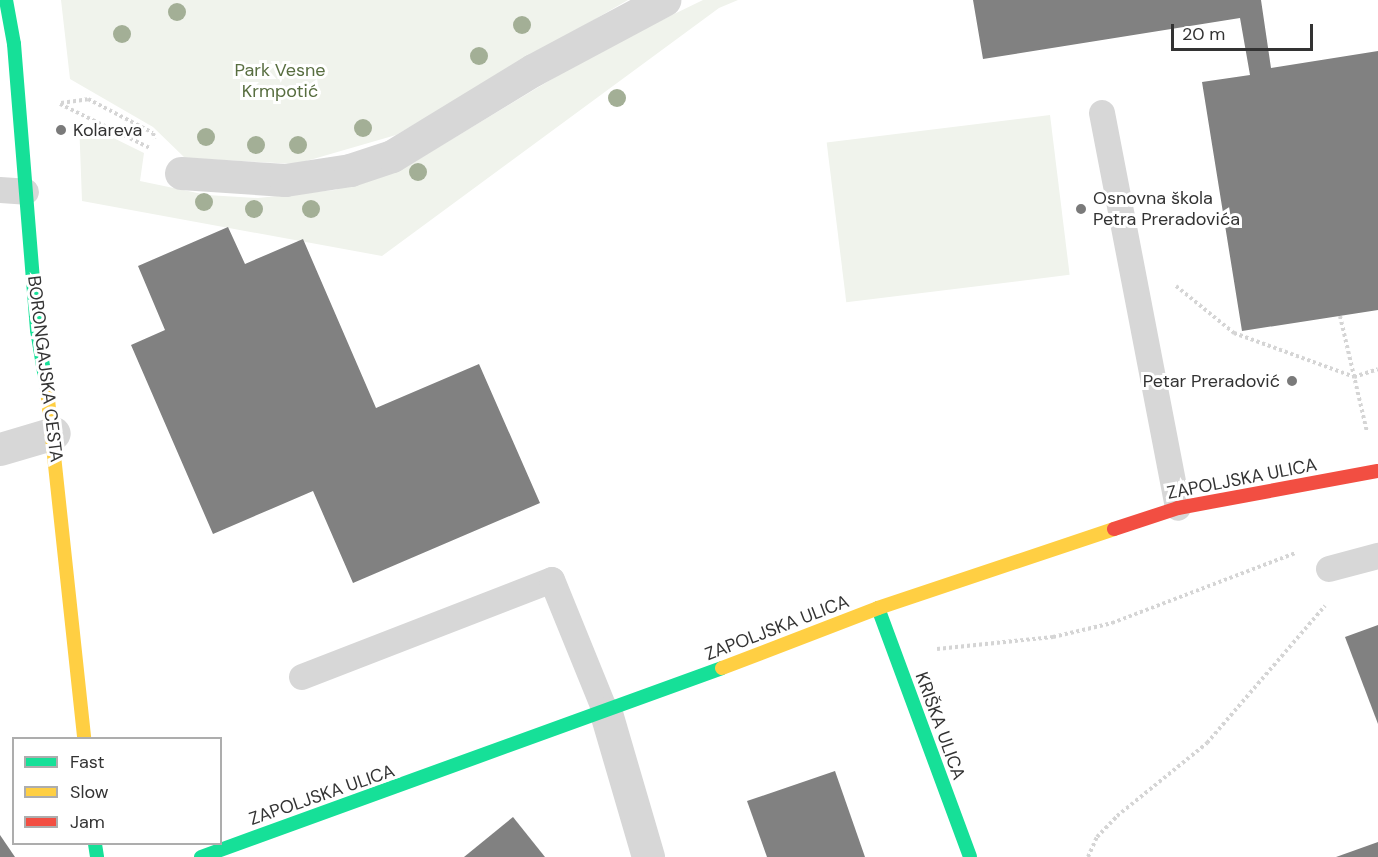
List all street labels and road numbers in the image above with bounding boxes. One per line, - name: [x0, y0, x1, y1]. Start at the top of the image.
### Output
- street label: BORONGAJSKA CESTA: [23, 274, 67, 464]
- street label: ZAPOLJSKA ULICA: [1165, 454, 1319, 504]
- street label: ZAPOLJSKA ULICA: [702, 591, 852, 665]
- street label: KRIŠKA ULICA: [911, 669, 969, 783]
- street label: ZAPOLJSKA ULICA: [246, 760, 398, 830]

